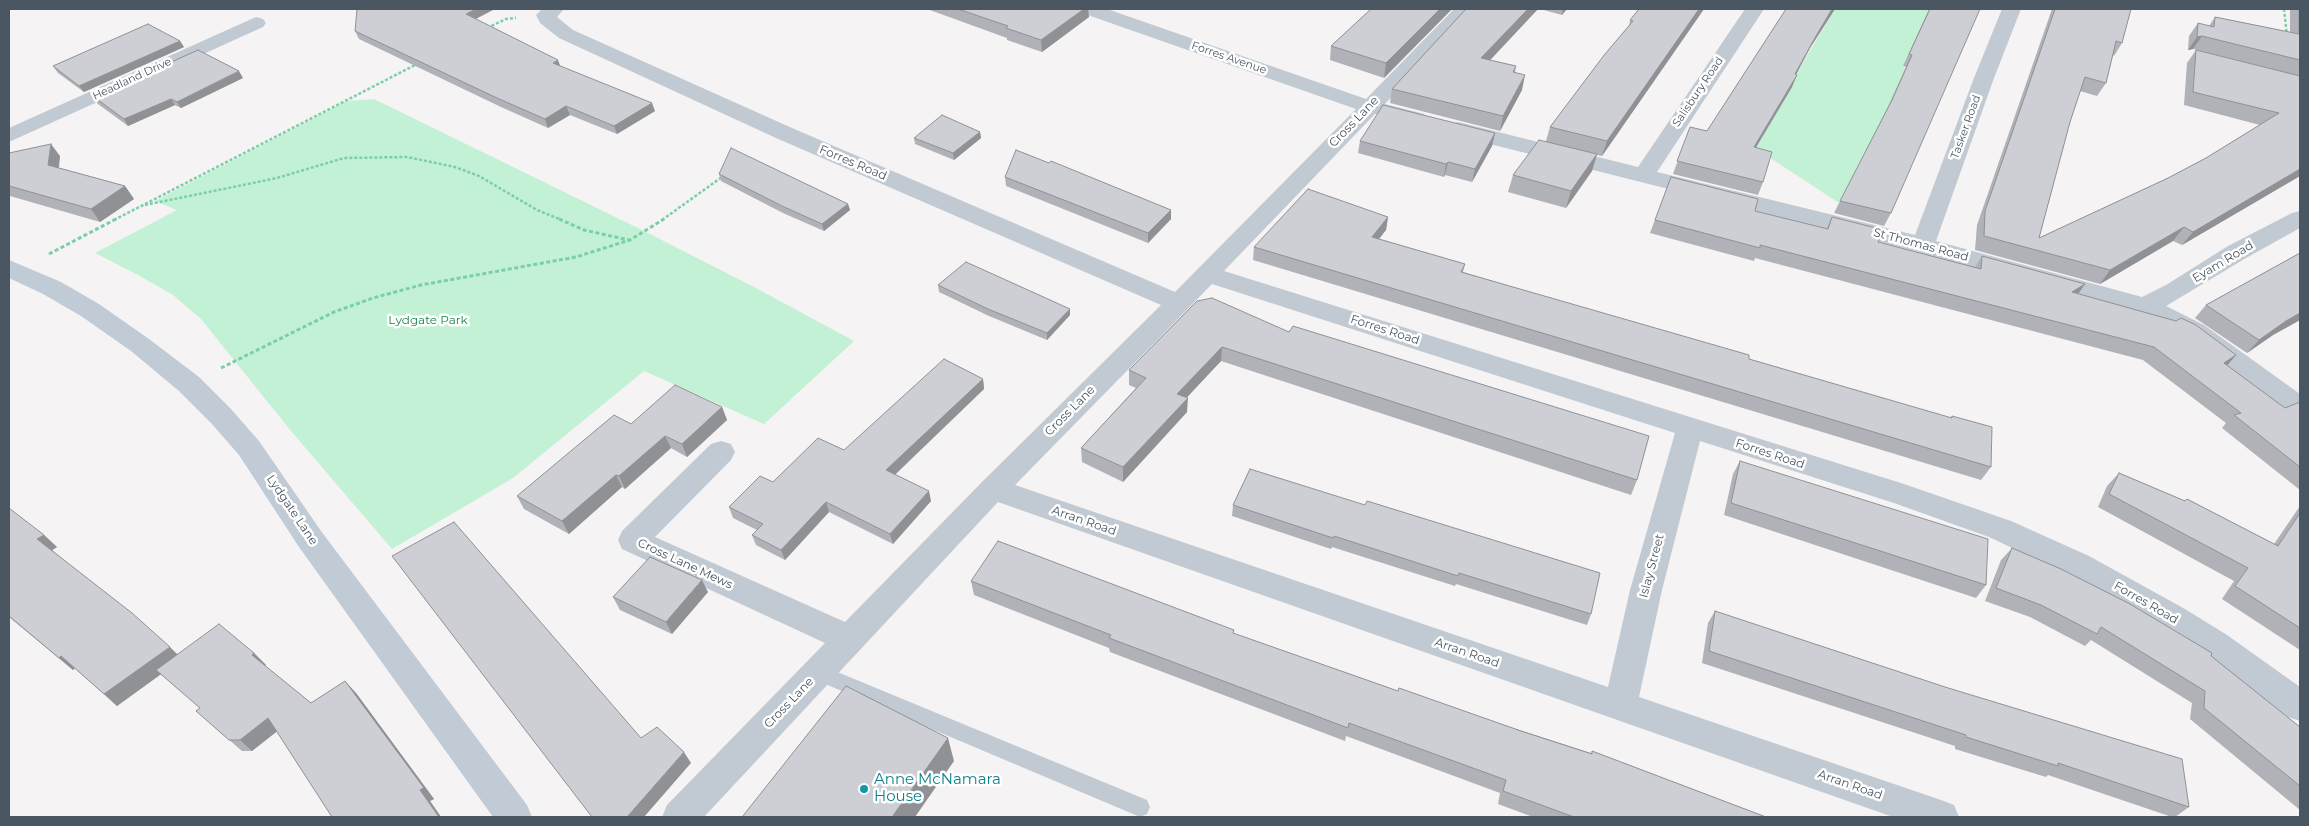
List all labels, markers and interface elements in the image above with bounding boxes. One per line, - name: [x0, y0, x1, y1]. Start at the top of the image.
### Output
- street label: Forres Avenue: [1190, 39, 1268, 77]
- street label: Headland Drive: [91, 55, 173, 103]
- street label: Salisbury Road: [1670, 55, 1726, 129]
- street label: Tasker Road: [1948, 93, 1984, 161]
- street label: Cross Lane: [1326, 94, 1382, 150]
- street label: Forres Road: [817, 142, 889, 184]
- street label: St Thomas Road: [1872, 225, 1970, 265]
- street label: Eyam Road: [2190, 238, 2256, 286]
- street label: Forres Road: [1349, 312, 1421, 348]
- park label: Lydgate Park: [388, 313, 468, 327]
- street label: Cross Lane: [1042, 383, 1098, 439]
- street label: Forres Road: [1734, 436, 1806, 472]
- street label: Lydgate Lane: [263, 472, 321, 548]
- street label: Arran Road: [1050, 503, 1118, 539]
- street label: Islay Street: [1637, 533, 1667, 599]
- street label: Cross Lane Mews: [635, 536, 735, 592]
- street label: Forres Road: [2111, 579, 2181, 627]
- street label: Arran Road: [1433, 635, 1501, 671]
- street label: Cross Lane: [761, 675, 817, 731]
- street label: Arran Road: [1816, 767, 1884, 803]
- place label: Anne McNamara House: [874, 771, 1001, 806]
- marker: Anne McNamara House: [858, 783, 870, 795]

